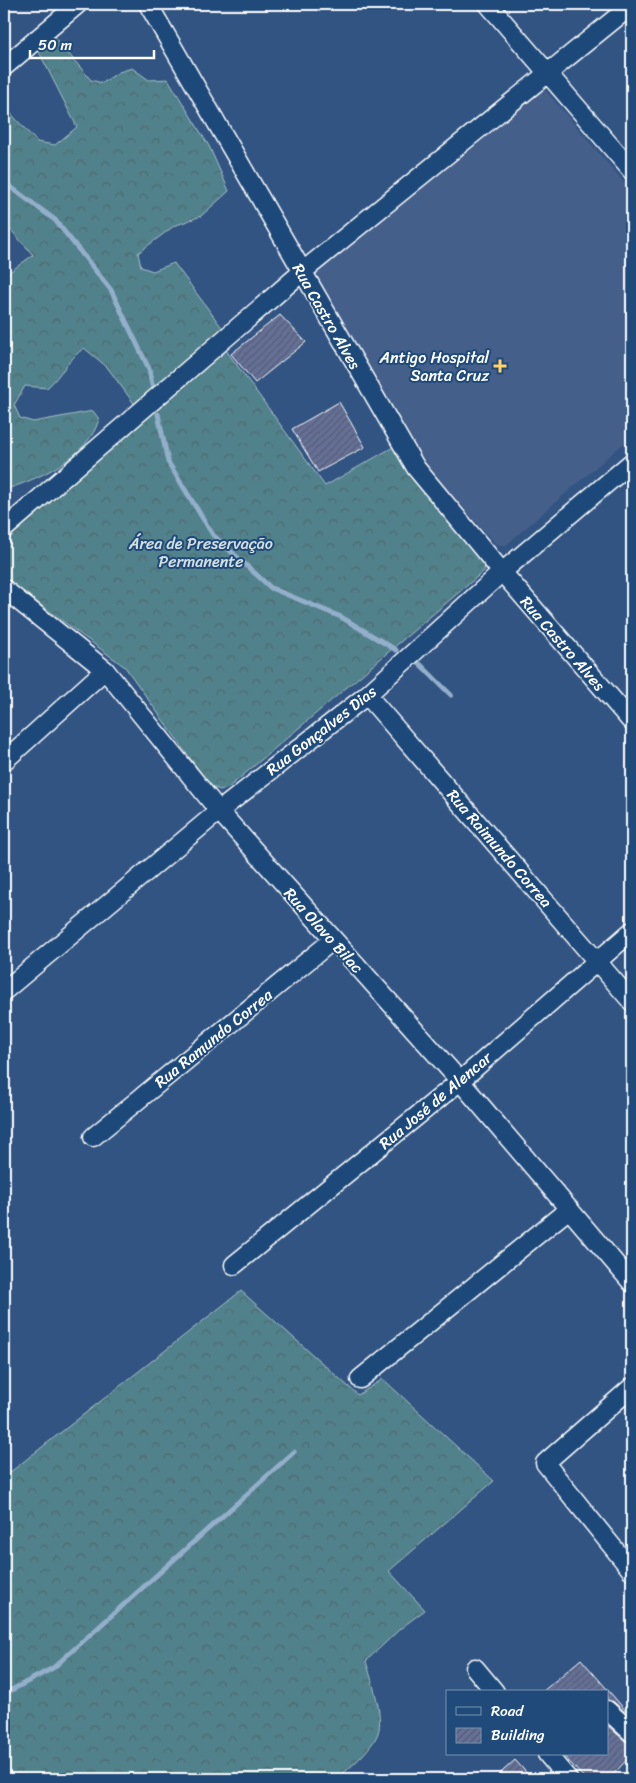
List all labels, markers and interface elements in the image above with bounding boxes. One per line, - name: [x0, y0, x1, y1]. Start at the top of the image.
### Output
- scale bar: [30, 28, 154, 60]
- text: 50 m: [38, 32, 73, 58]
- street label: Rua Castro Alves: [284, 257, 369, 375]
- place label: Antigo Hospital Santa Cruz: [379, 343, 489, 390]
- marker: Antigo Hospital Santa Cruz: [493, 359, 507, 373]
- park label: Área de Preservação Permanente: [128, 529, 273, 576]
- street label: Rua Castro Alves: [513, 589, 613, 698]
- street label: Rua Gonçalves Dias: [260, 677, 384, 783]
- street label: Rua Raimundo Correa: [439, 782, 560, 914]
- street label: Rua Olavo Bilac: [277, 880, 371, 980]
- street label: Rua Ramundo Correa: [148, 981, 280, 1096]
- street label: Rua José de Alencar: [372, 1043, 500, 1157]
- legend: [446, 1690, 608, 1756]
- text: Road: [491, 1698, 524, 1724]
- text: Building: [491, 1722, 545, 1748]

